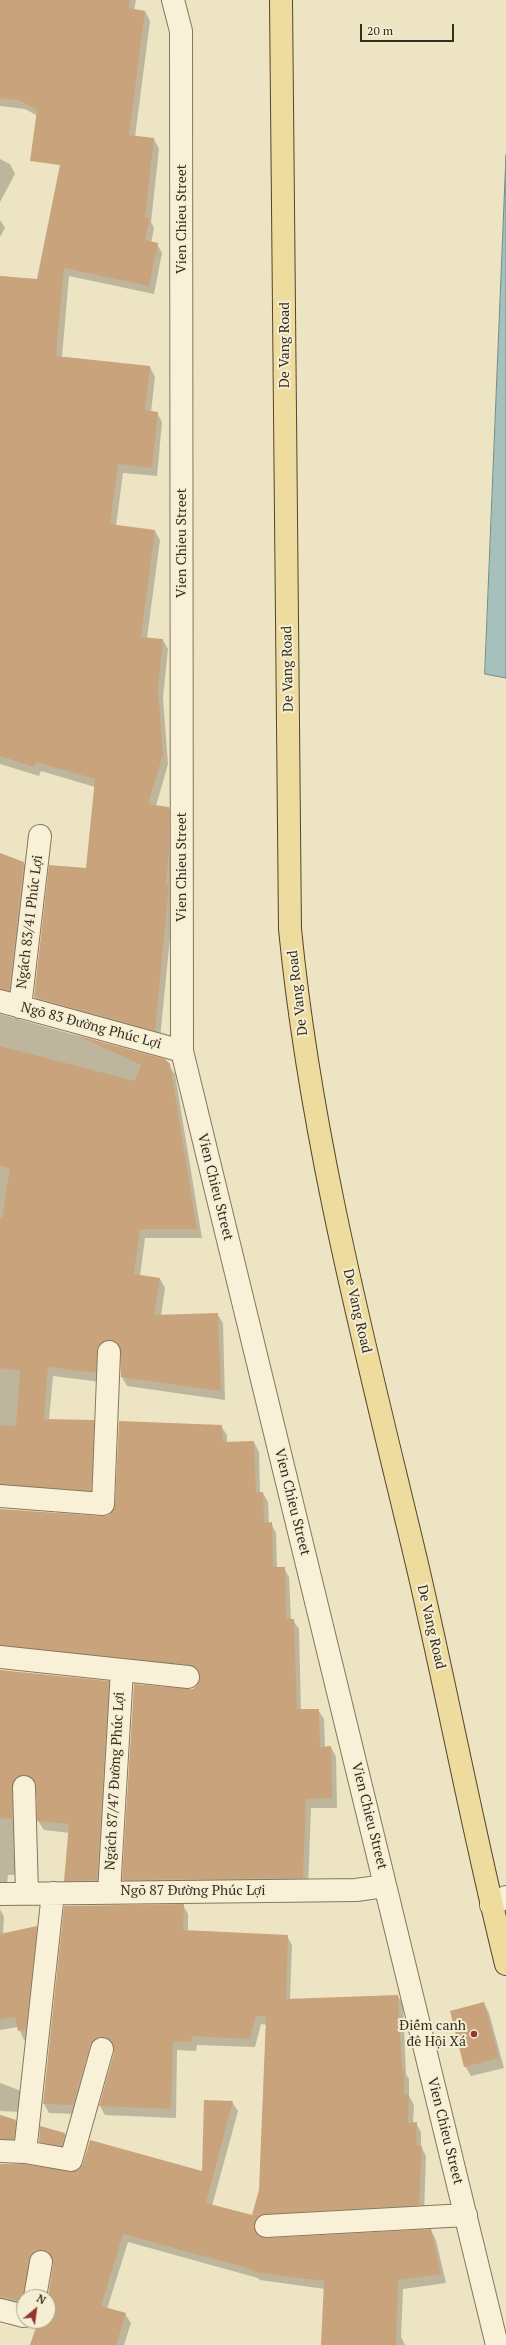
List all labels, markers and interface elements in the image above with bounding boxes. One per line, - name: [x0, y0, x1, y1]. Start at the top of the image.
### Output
- scale bar: [362, 16, 456, 42]
- text: 20 m: [367, 23, 393, 38]
- street label: Vien Chieu Street: [174, 164, 190, 274]
- street label: De Vang Road: [277, 302, 293, 388]
- street label: Vien Chieu Street: [174, 488, 190, 598]
- street label: De Vang Road: [279, 626, 297, 712]
- street label: Vien Chieu Street: [174, 812, 190, 922]
- street label: Ngách 83/41 Phúc Lợi: [13, 854, 47, 990]
- street label: De Vang Road: [284, 949, 312, 1037]
- street label: Ngõ 83 Đường Phúc Lợi: [19, 999, 163, 1053]
- street label: Vien Chieu Street: [194, 1132, 236, 1242]
- street label: De Vang Road: [339, 1267, 375, 1355]
- street label: Vien Chieu Street: [271, 1447, 313, 1557]
- street label: De Vang Road: [413, 1583, 449, 1671]
- street label: Ngách 87/47 Đường Phúc Lợi: [102, 1691, 128, 1871]
- street label: Vien Chieu Street: [348, 1761, 390, 1871]
- street label: Ngõ 87 Đường Phúc Lợi: [121, 1883, 265, 1899]
- place label: Điếm canh đê Hội Xá: [399, 2018, 466, 2050]
- marker: Điếm canh đê Hội Xá: [469, 2029, 479, 2039]
- street label: Vien Chieu Street: [424, 2076, 466, 2186]
- north arrow: [16, 2289, 56, 2329]
- text: N: [34, 2291, 48, 2308]

